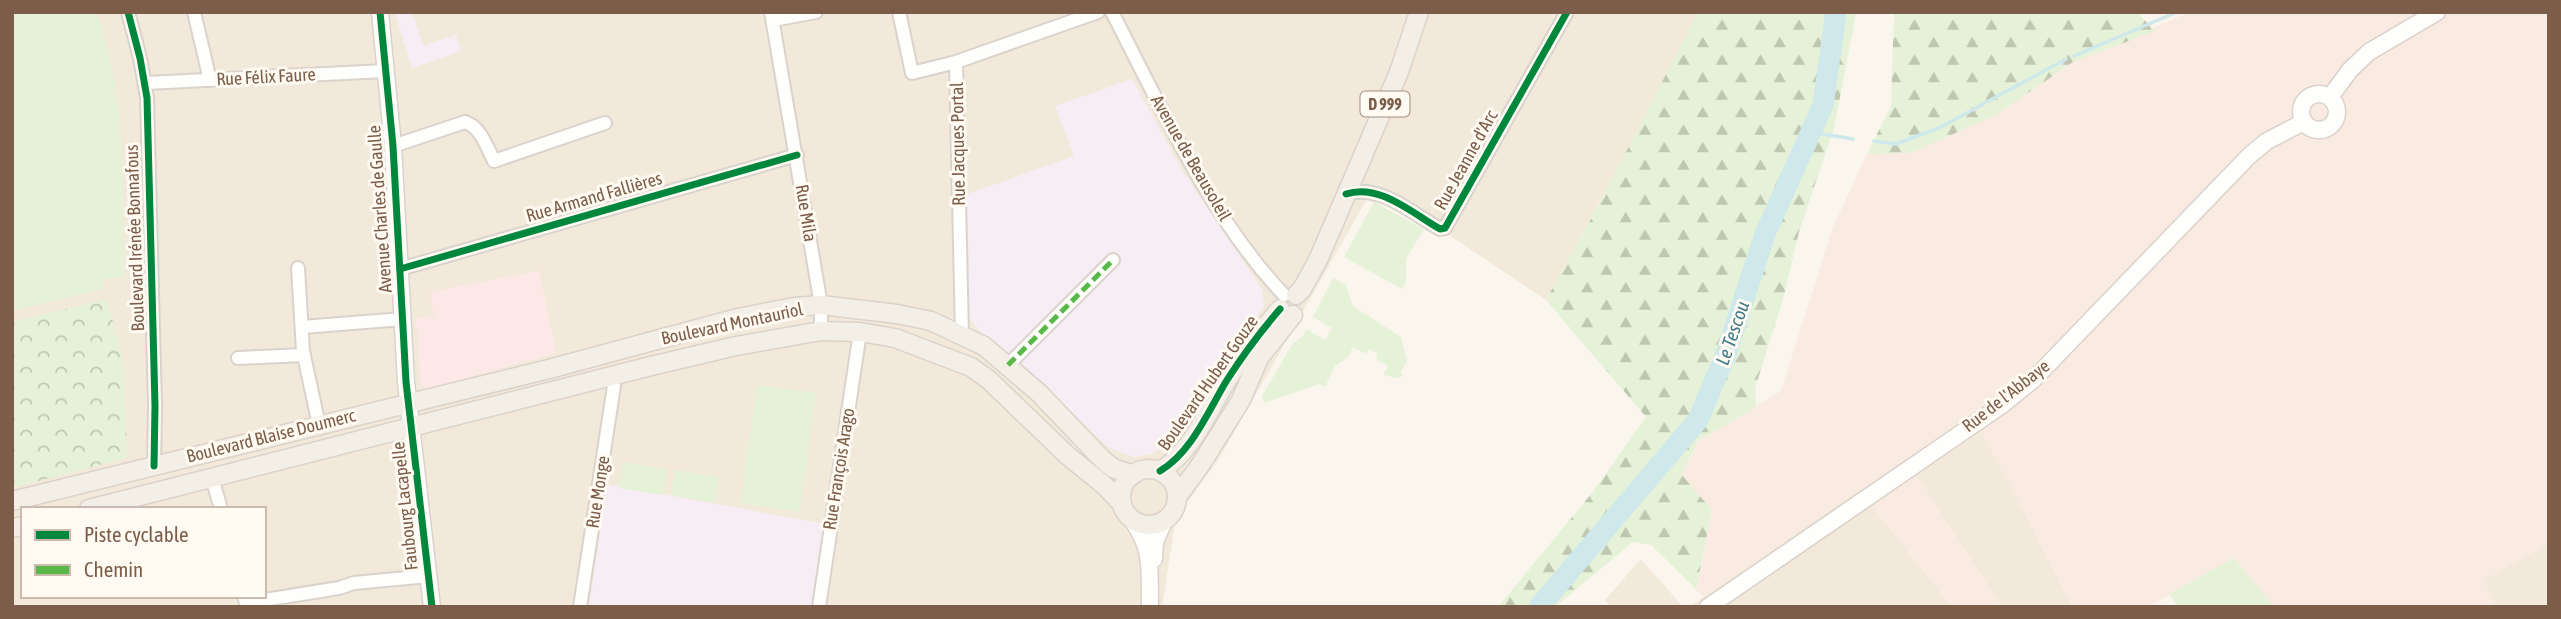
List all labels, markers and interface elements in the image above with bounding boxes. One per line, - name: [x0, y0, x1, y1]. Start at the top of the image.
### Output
- street label: Rue Félix Faure: [216, 63, 316, 90]
- street label: Rue Jacques Portal: [946, 82, 969, 206]
- street label: Avenue de Beausoleil: [1147, 91, 1236, 225]
- road number: D 999: [1360, 92, 1410, 116]
- street label: Rue Jeanne d'Arc: [1429, 106, 1502, 213]
- street label: Avenue Charles de Gaulle: [363, 125, 396, 293]
- street label: Boulevard Irénée Bonnafous: [121, 144, 148, 332]
- street label: Rue Armand Fallières: [523, 167, 664, 226]
- street label: Rue Mila: [792, 183, 821, 243]
- street label: Boulevard Montauriol: [659, 298, 805, 349]
- water label: Le Tescou: [1711, 298, 1753, 368]
- street label: Boulevard Hubert Gouze: [1153, 311, 1262, 454]
- street label: Rue de l'Abbaye: [1958, 355, 2053, 436]
- street label: Boulevard Blaise Doumerc: [184, 404, 358, 467]
- street label: Rue François Arago: [818, 406, 859, 531]
- street label: Faubourg Lacapelle: [387, 441, 422, 571]
- street label: Rue Monge: [581, 454, 614, 530]
- legend: [21, 507, 266, 598]
- text: Piste cyclable: [84, 522, 189, 546]
- text: Chemin: [84, 557, 143, 581]

